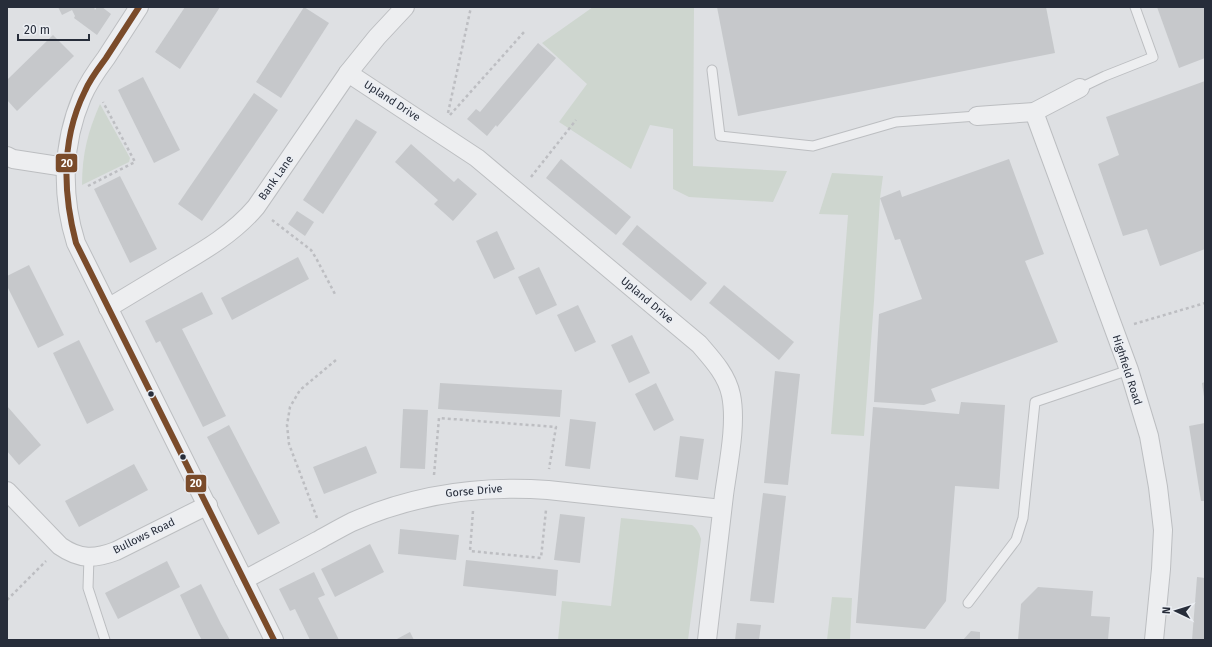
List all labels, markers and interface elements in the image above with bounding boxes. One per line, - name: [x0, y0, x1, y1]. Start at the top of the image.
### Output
- scale bar: [18, 16, 89, 42]
- text: 20 m: [24, 23, 50, 37]
- street label: Upland Drive: [361, 78, 423, 124]
- line badge: 20: [55, 153, 78, 173]
- street label: Bank Lane: [256, 153, 296, 203]
- text: 20: [61, 157, 74, 170]
- street label: Upland Drive: [618, 274, 676, 326]
- street label: Highfield Road: [1110, 333, 1144, 407]
- unlabelled marker: [146, 389, 156, 399]
- unlabelled marker: [178, 452, 188, 462]
- line badge: 20: [185, 474, 207, 493]
- text: 20: [190, 477, 203, 490]
- street label: Gorse Drive: [445, 482, 503, 500]
- street label: Bullows Road: [111, 515, 177, 557]
- north arrow: [1156, 591, 1196, 631]
- text: N: [1160, 606, 1173, 614]

